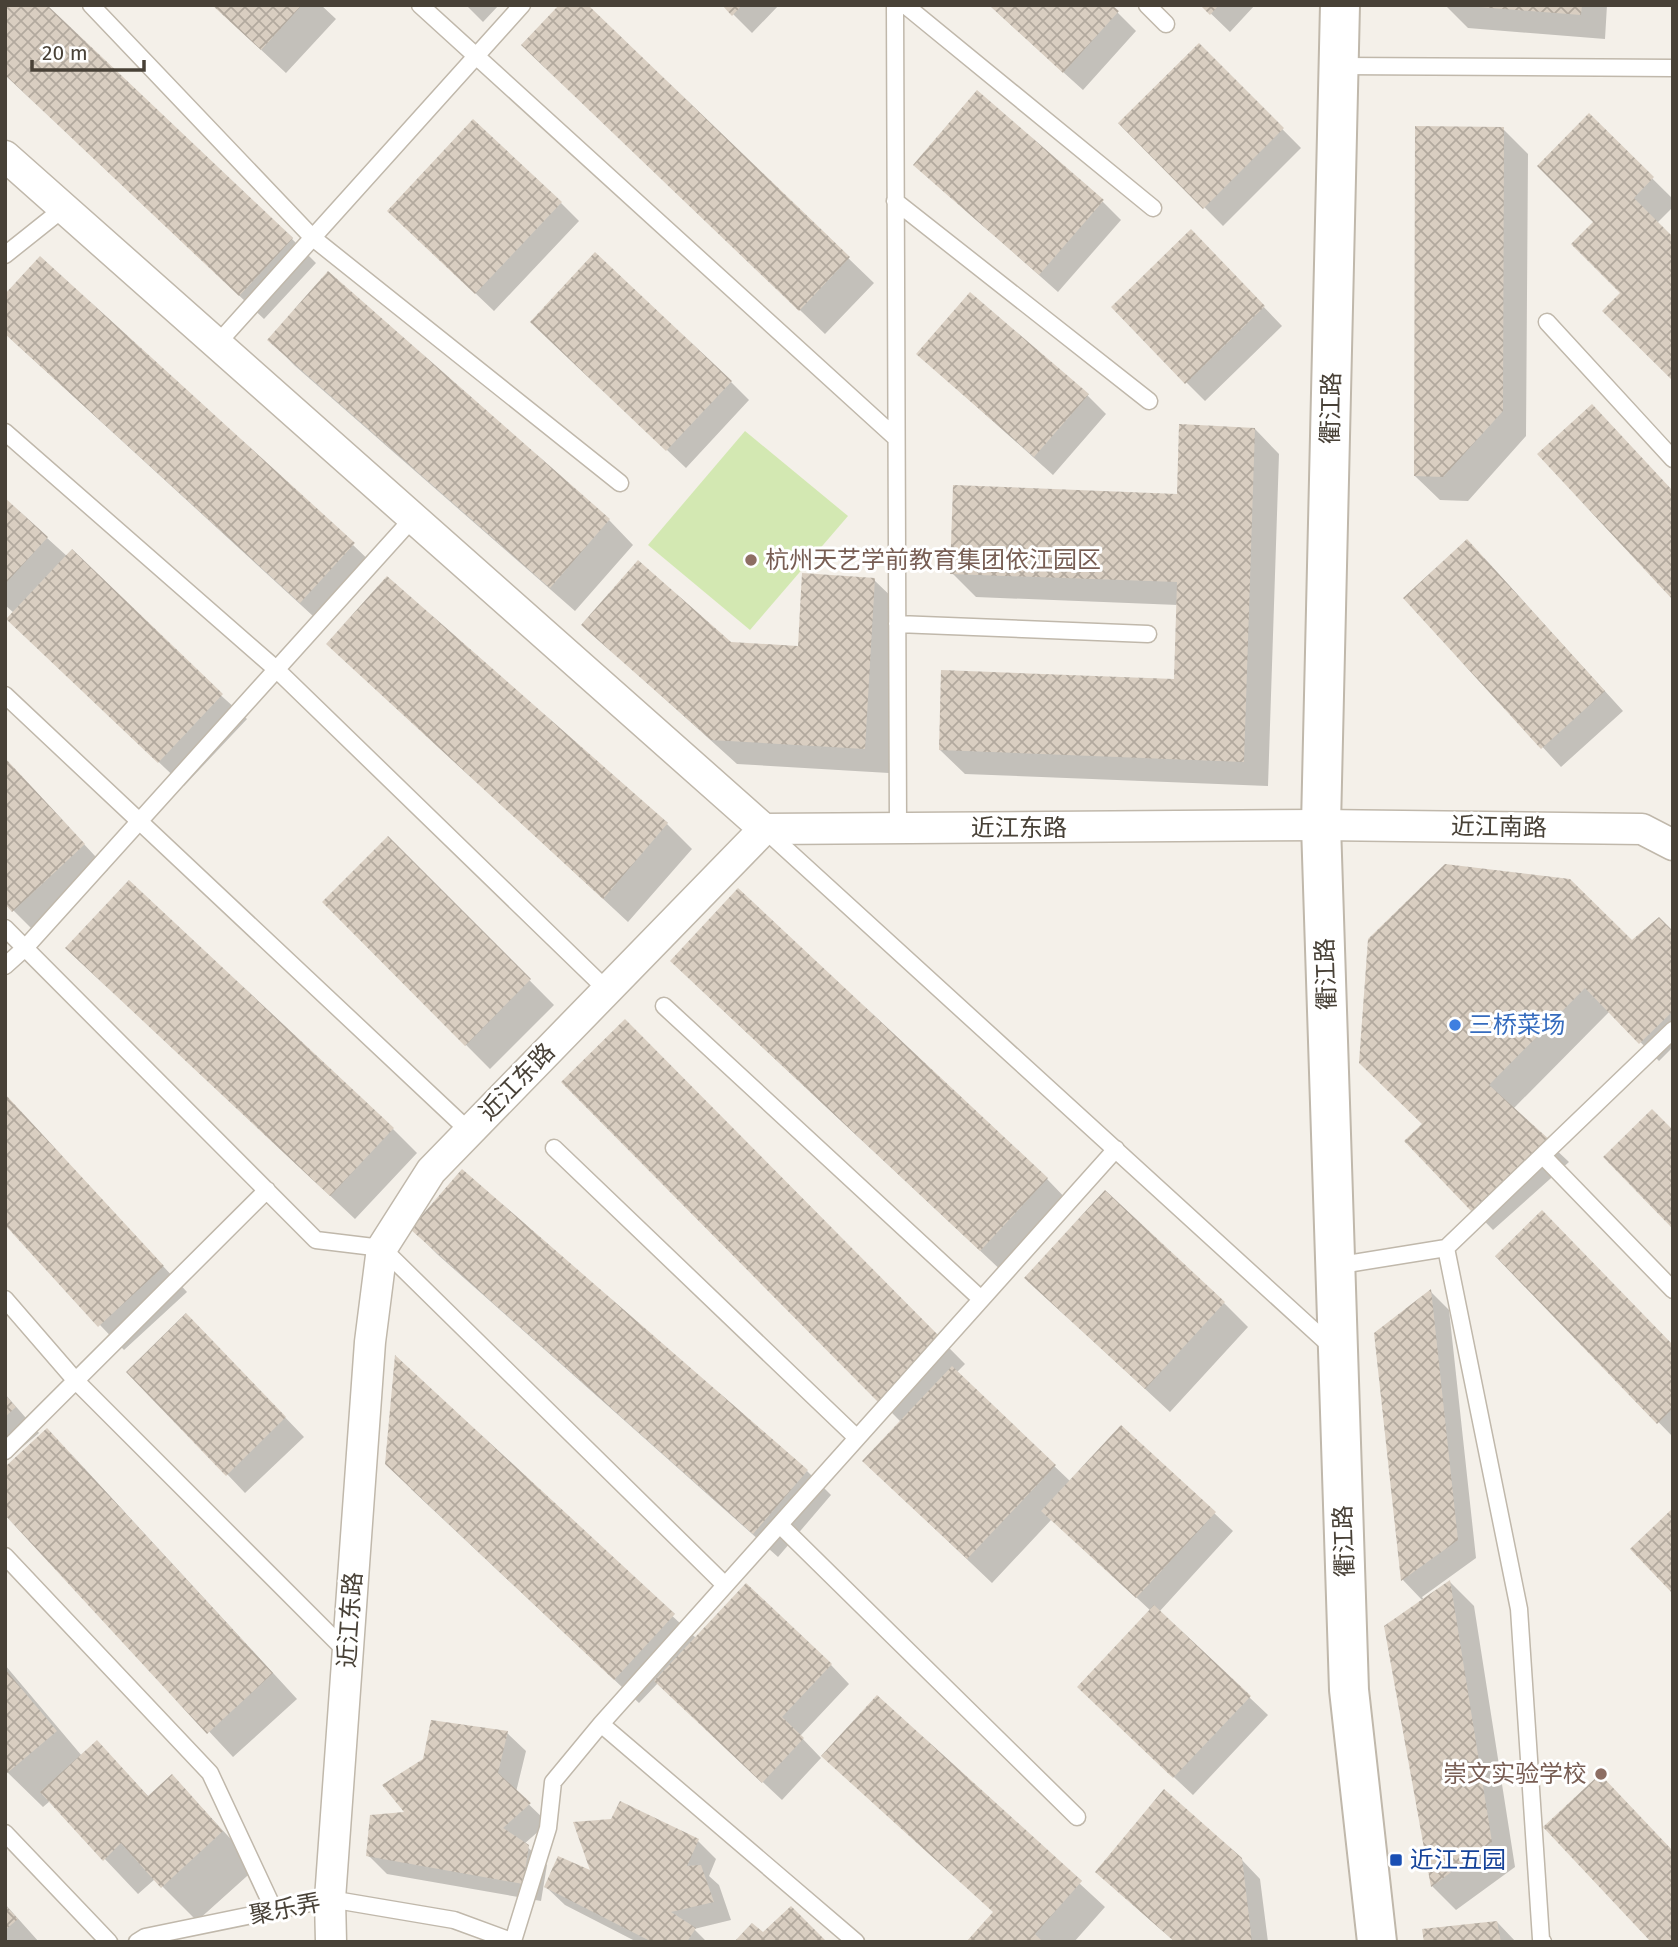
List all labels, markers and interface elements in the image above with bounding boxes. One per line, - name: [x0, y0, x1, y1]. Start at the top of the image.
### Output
- scale bar: [32, 28, 144, 72]
- text: 20 m: [42, 40, 88, 66]
- street label: 衢江路: [1316, 372, 1346, 444]
- place label: 杭州天艺学前教育集团依江园区: [765, 546, 1101, 574]
- marker: 杭州天艺学前教育集团依江园区: [743, 552, 759, 568]
- street label: 近江南路: [1451, 812, 1547, 842]
- street label: 近江东路: [971, 814, 1067, 842]
- street label: 衢江路: [1311, 938, 1341, 1010]
- place label: 三桥菜场: [1469, 1011, 1565, 1039]
- marker: 三桥菜场: [1447, 1017, 1463, 1033]
- street label: 近江东路: [474, 1038, 560, 1126]
- street label: 衢江路: [1329, 1505, 1359, 1577]
- street label: 近江东路: [333, 1571, 367, 1669]
- place label: 崇文实验学校: [1443, 1760, 1587, 1788]
- marker: 崇文实验学校: [1593, 1766, 1609, 1782]
- place label: 近江五园: [1410, 1846, 1506, 1874]
- marker: 近江五园: [1388, 1852, 1404, 1868]
- street label: 聚乐弄: [247, 1888, 323, 1930]

